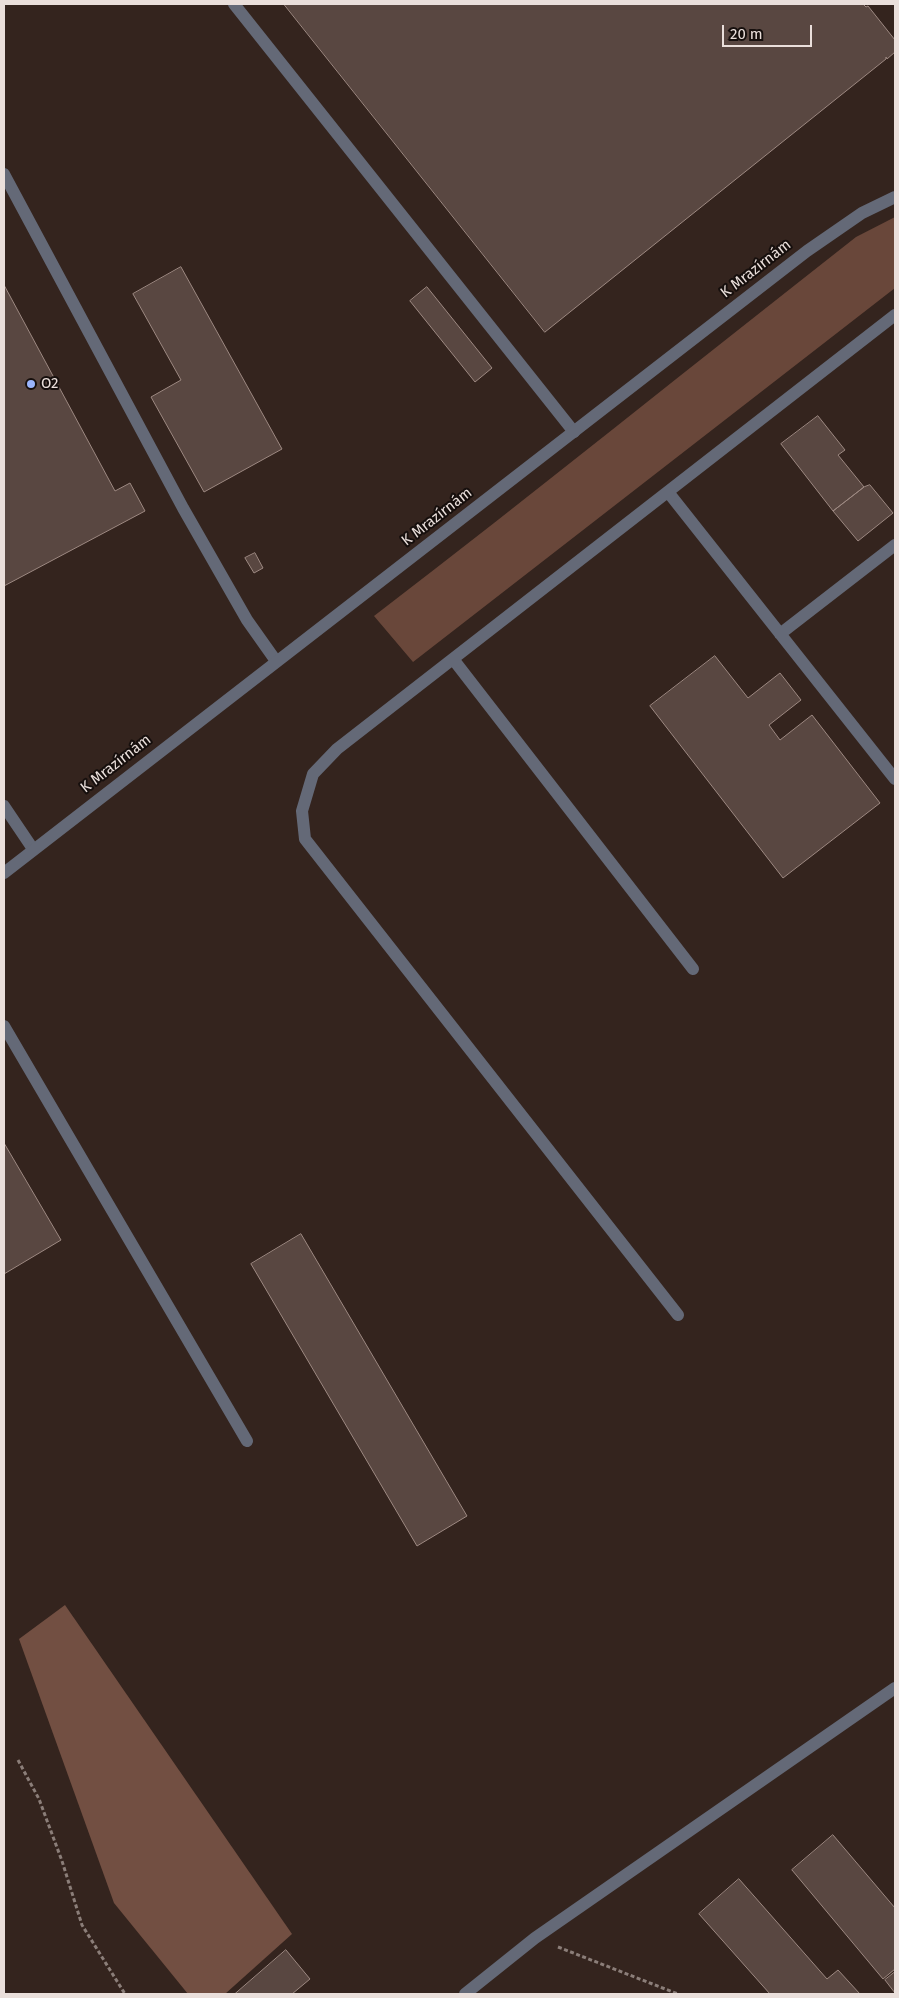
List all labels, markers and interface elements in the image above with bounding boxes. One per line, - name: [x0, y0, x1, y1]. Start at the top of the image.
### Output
- scale bar: [724, 15, 814, 47]
- text: 20 m: [730, 25, 763, 43]
- street label: K Mrazírnám: [717, 236, 795, 302]
- place label: O2: [41, 375, 58, 393]
- marker: O2: [25, 378, 37, 390]
- street label: K Mrazírnám: [398, 484, 476, 550]
- street label: K Mrazírnám: [77, 731, 155, 797]

